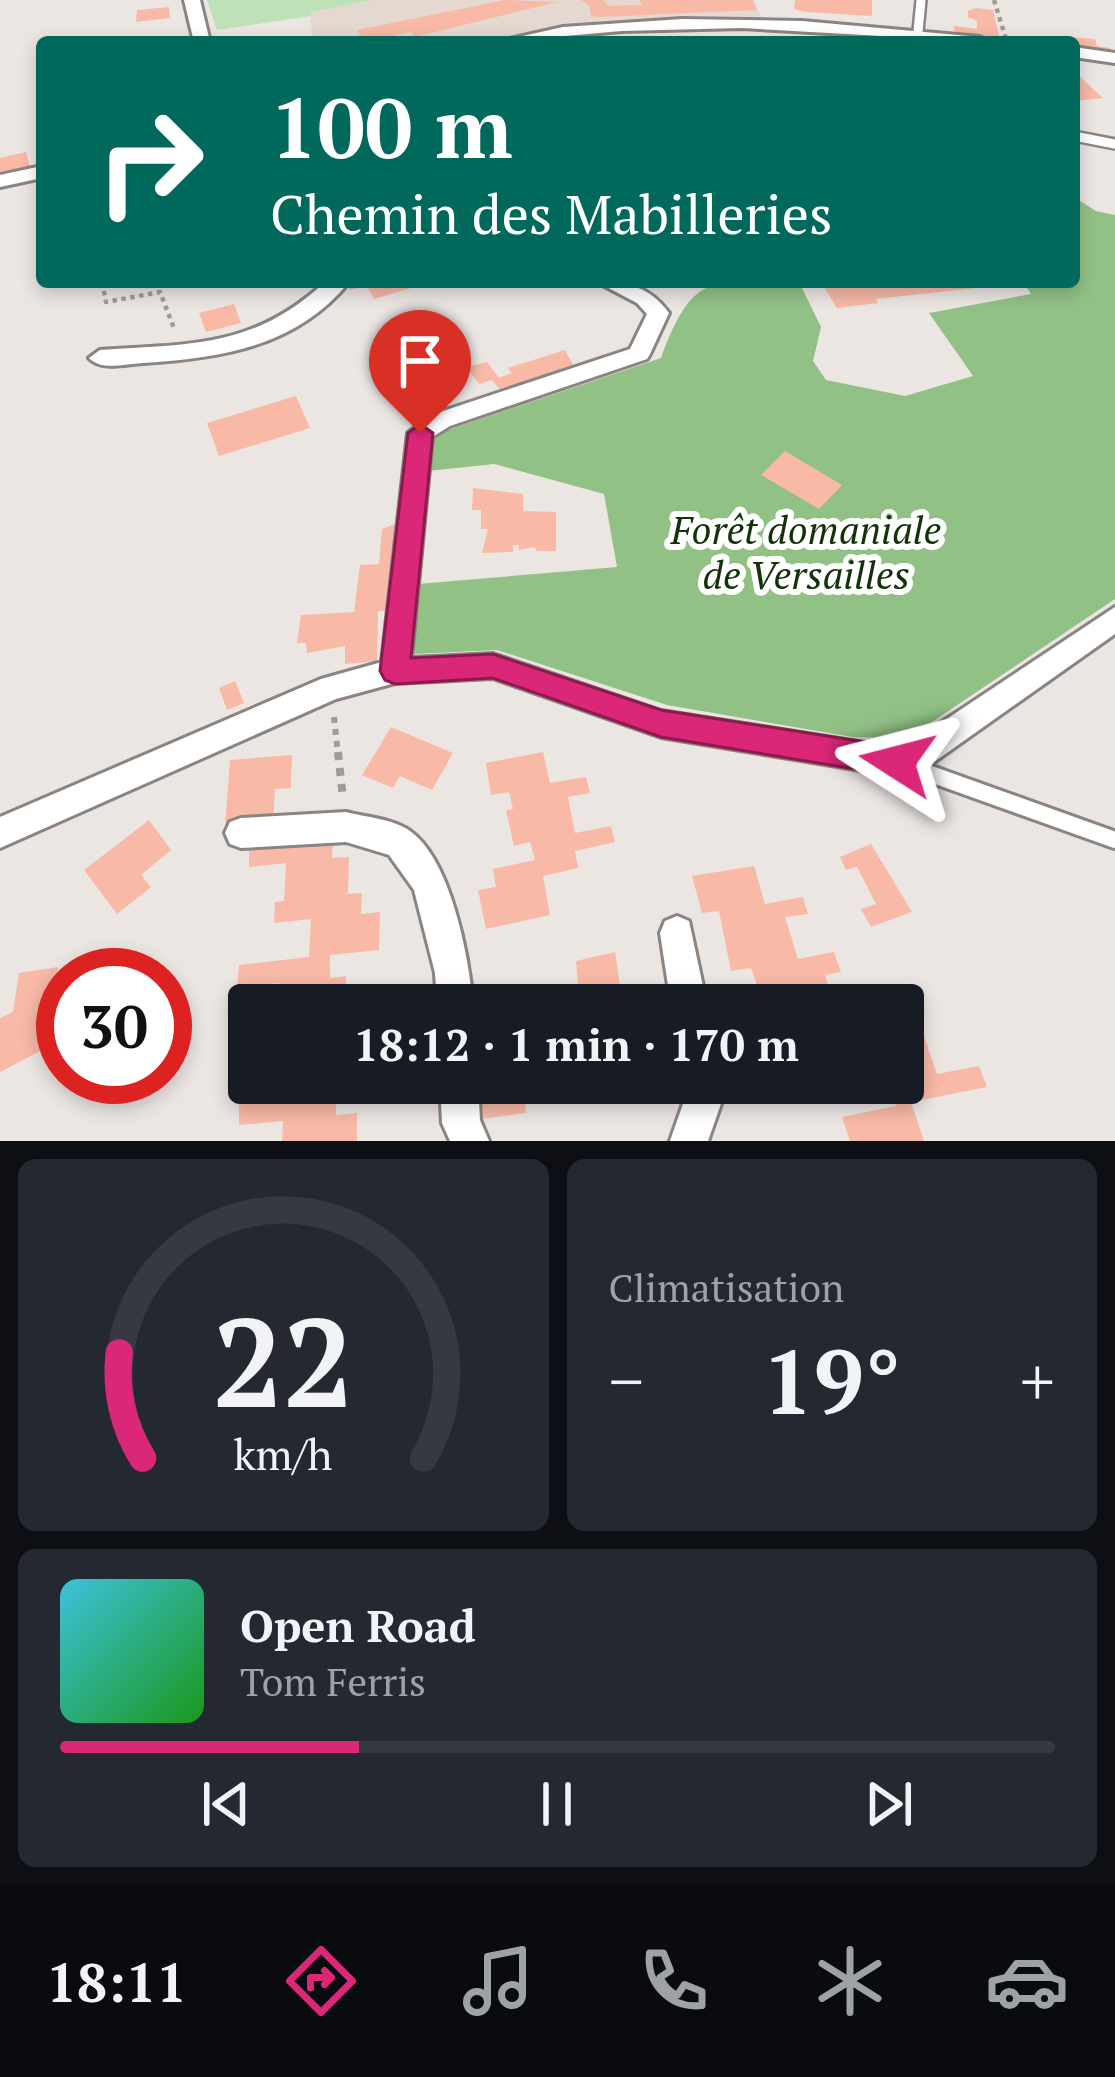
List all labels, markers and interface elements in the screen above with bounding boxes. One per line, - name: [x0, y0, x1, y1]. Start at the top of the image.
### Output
- text: 100 m: [270, 71, 513, 182]
- icon: right: [72, 84, 228, 240]
- text: Chemin des Mabilleries: [270, 178, 832, 249]
- pin: [369, 310, 471, 433]
- icon: arrive: [387, 328, 453, 394]
- park label: Forêt domaniale de Versailles: [670, 503, 941, 600]
- position arrow: [834, 699, 960, 825]
- speed limit sign: 30: [36, 948, 192, 1104]
- text: 18:12 · 1 min · 170 m: [353, 1014, 799, 1074]
- text: Climatisation: [609, 1261, 844, 1313]
- text: 22: [213, 1277, 354, 1443]
- text: 19°: [762, 1320, 901, 1440]
- text: −: [609, 1336, 644, 1424]
- text: +: [1020, 1336, 1055, 1424]
- text: km/h: [234, 1425, 333, 1482]
- text: Open Road: [240, 1595, 476, 1655]
- text: Tom Ferris: [240, 1655, 426, 1707]
- icon: previous: [193, 1771, 259, 1837]
- icon: pause: [524, 1771, 590, 1837]
- icon: next: [856, 1771, 922, 1837]
- icon: directions: [279, 1939, 363, 2023]
- icon: music: [456, 1939, 540, 2023]
- icon: phone: [632, 1939, 716, 2023]
- icon: climate: [808, 1939, 892, 2023]
- icon: car: [985, 1939, 1069, 2023]
- text: 18:11: [46, 1946, 187, 2017]

